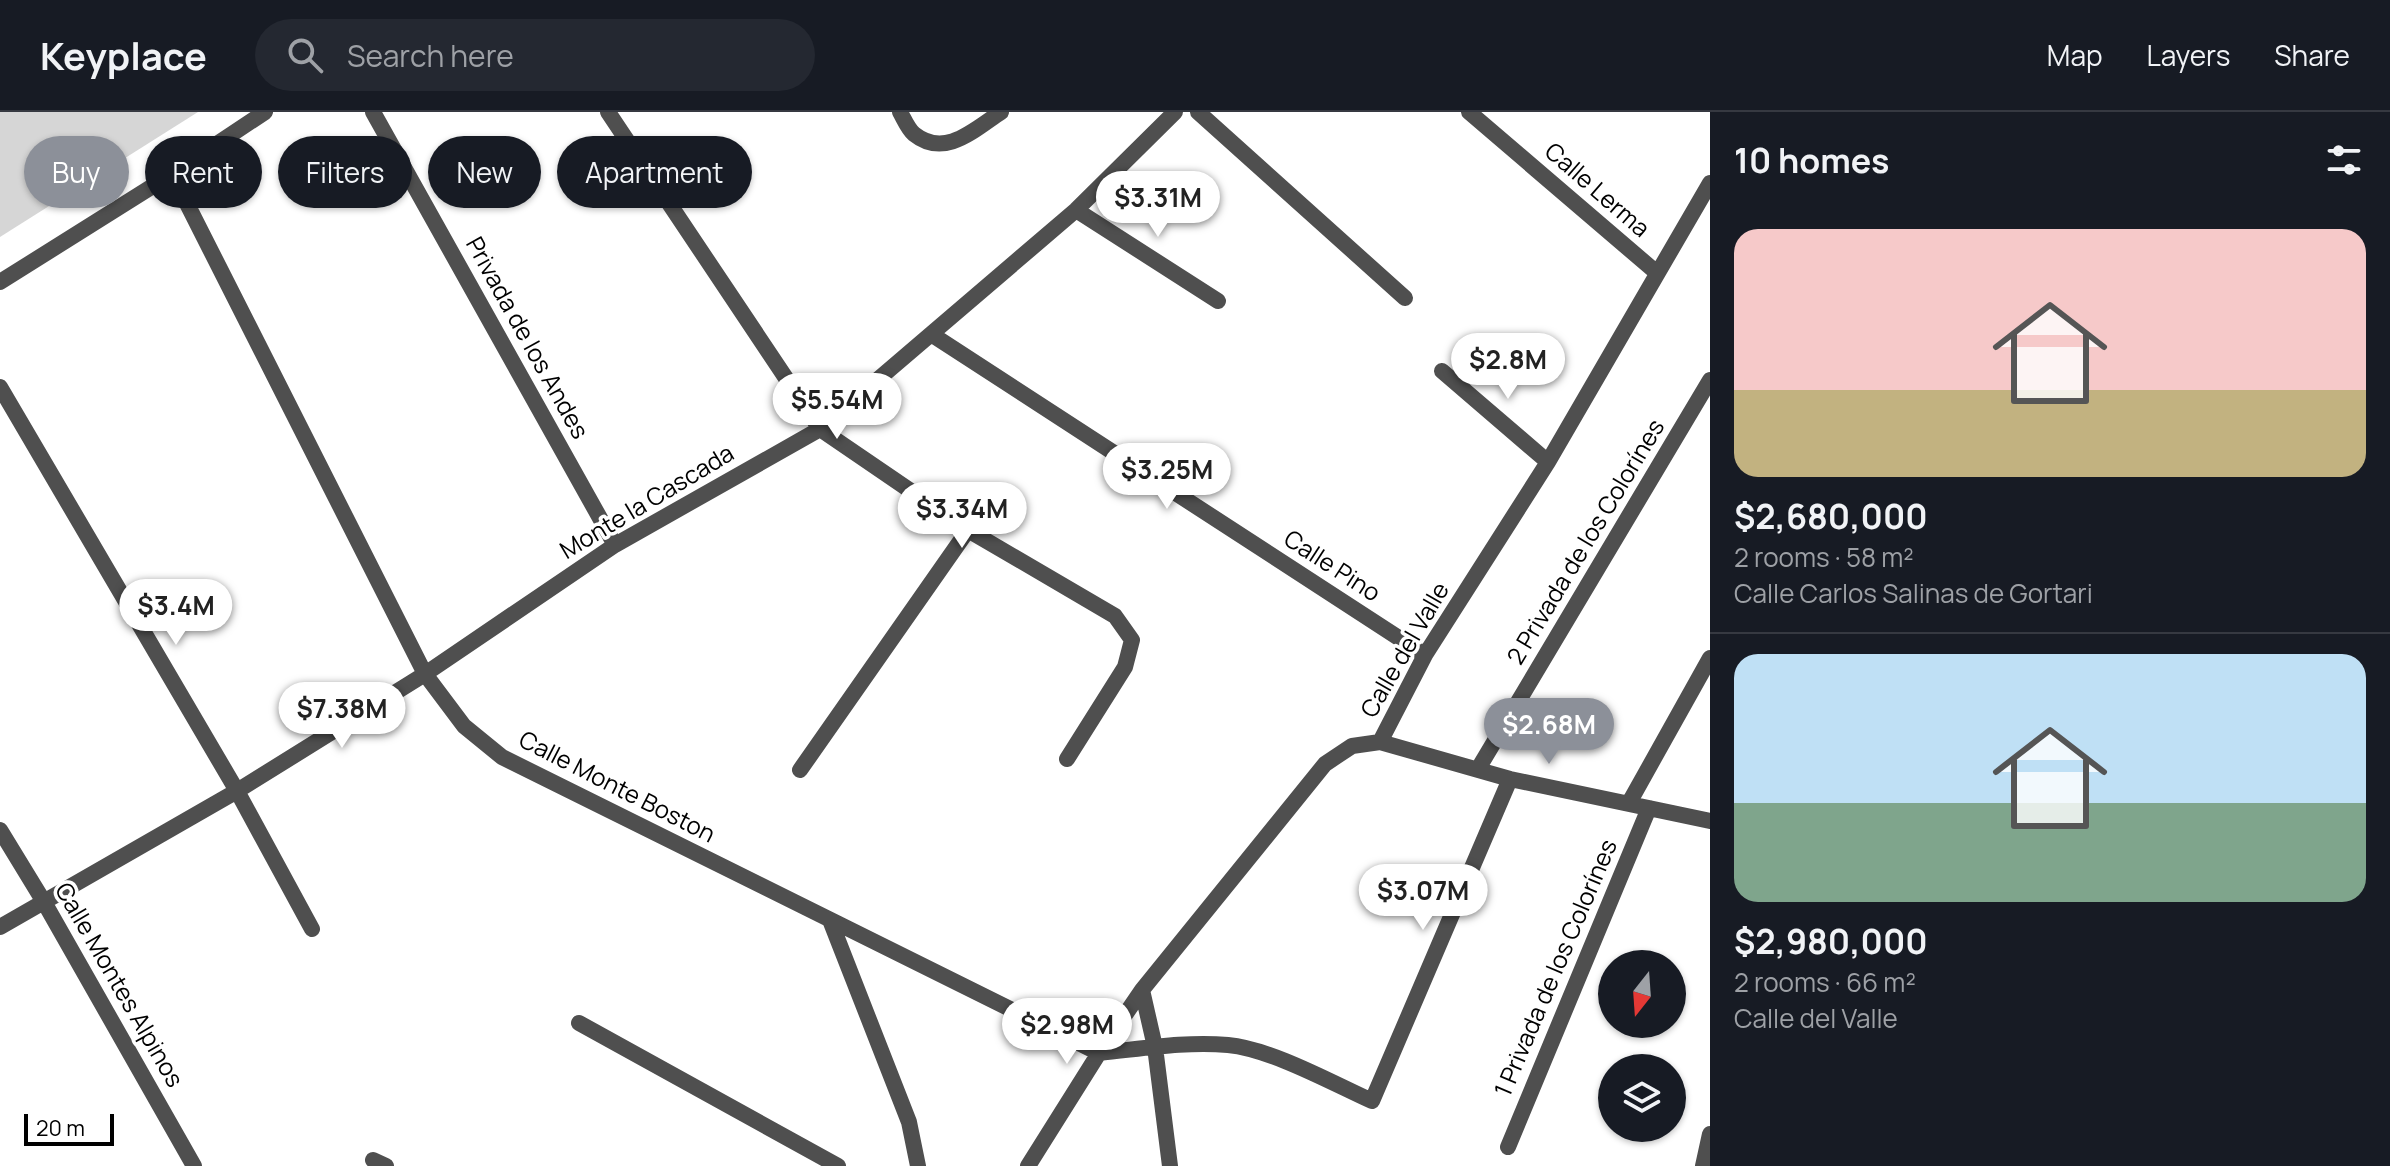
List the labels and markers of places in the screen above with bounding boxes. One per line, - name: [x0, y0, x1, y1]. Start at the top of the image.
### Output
- pin: $3.31M: [1093, 171, 1223, 239]
- pin: $2.8M: [1452, 333, 1564, 401]
- pin: $5.54M: [772, 373, 902, 441]
- pin: $3.25M: [1102, 443, 1232, 511]
- pin: $3.34M: [897, 482, 1027, 550]
- pin: $3.4M: [120, 579, 232, 647]
- pin: $7.38M: [277, 682, 407, 750]
- pin: $2.68M: [1484, 698, 1614, 766]
- pin: $3.07M: [1358, 864, 1488, 932]
- pin: $2.98M: [1002, 998, 1132, 1066]

